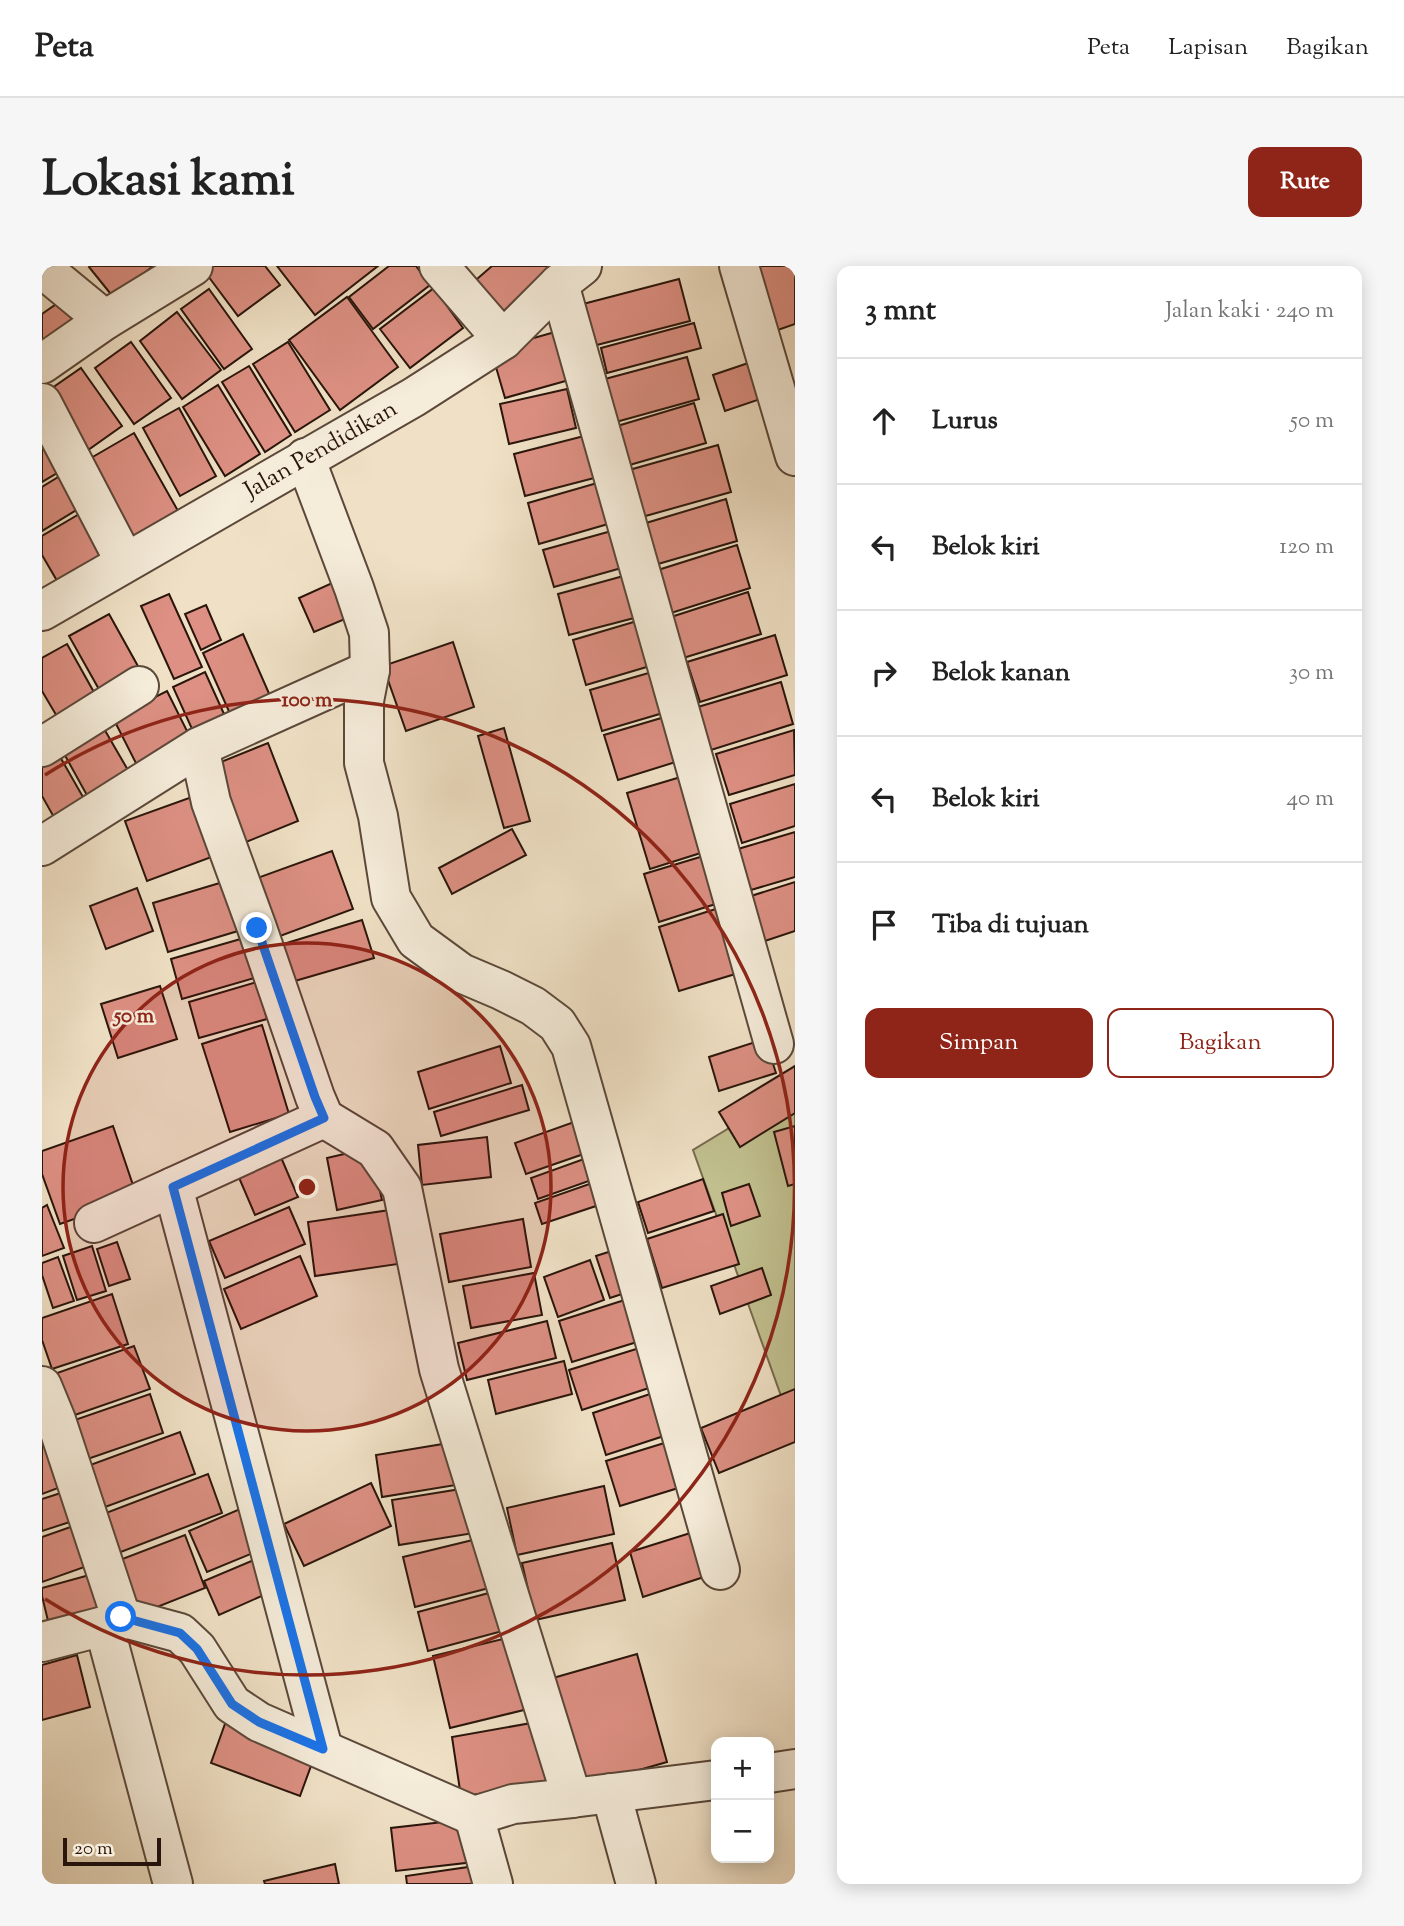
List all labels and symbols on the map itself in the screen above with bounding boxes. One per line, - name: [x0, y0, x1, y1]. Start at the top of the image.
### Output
- street label: Jalan Pendidikan: [236, 393, 404, 509]
- text: 100 m: [282, 686, 333, 716]
- route end: [241, 912, 272, 943]
- text: 50 m: [112, 1002, 155, 1032]
- centre of rings: [295, 1175, 319, 1199]
- route start: [105, 1601, 136, 1632]
- scale bar: [63, 1835, 161, 1867]

